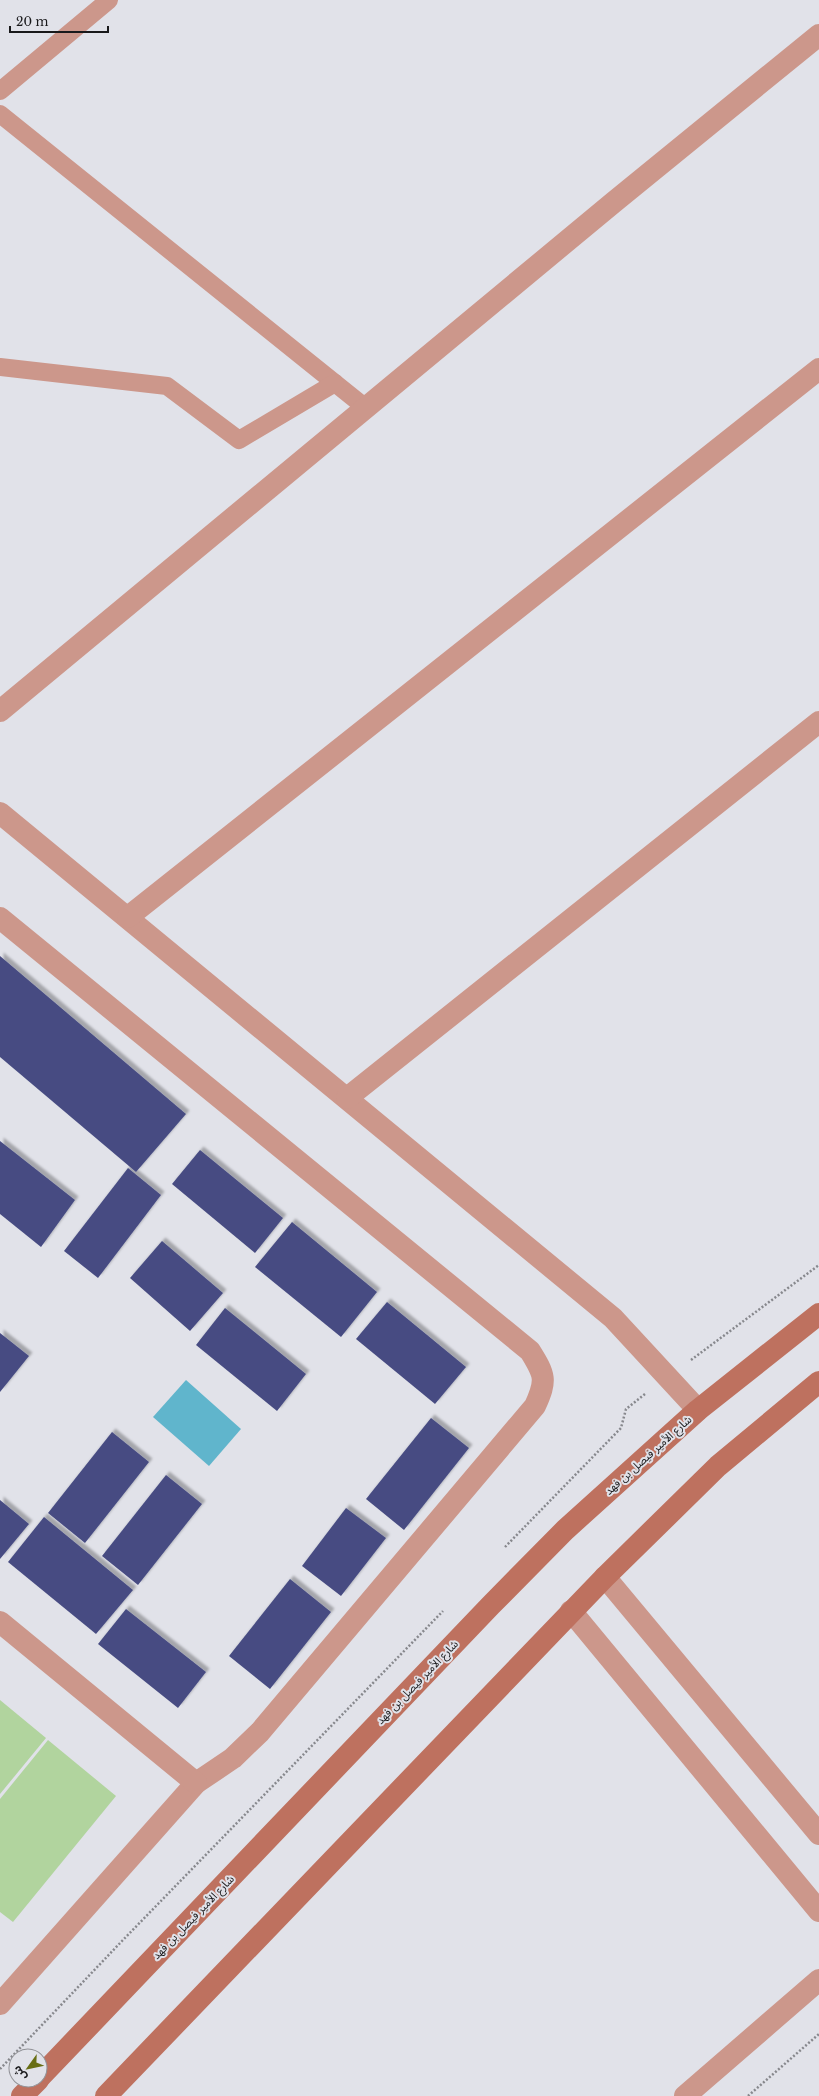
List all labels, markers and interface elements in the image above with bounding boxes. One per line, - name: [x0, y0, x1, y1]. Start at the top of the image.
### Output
- scale bar: [10, 8, 108, 34]
- text: 20 m: [16, 14, 48, 29]
- street label: شارع الأمير فيصل بن فهد: [602, 1412, 695, 1498]
- street label: شارع الأمير فيصل بن فهد: [373, 1637, 462, 1728]
- street label: شارع الأمير فيصل بن فهد: [149, 1872, 238, 1963]
- north arrow: [8, 2048, 48, 2088]
- text: ش: [10, 2063, 30, 2084]

